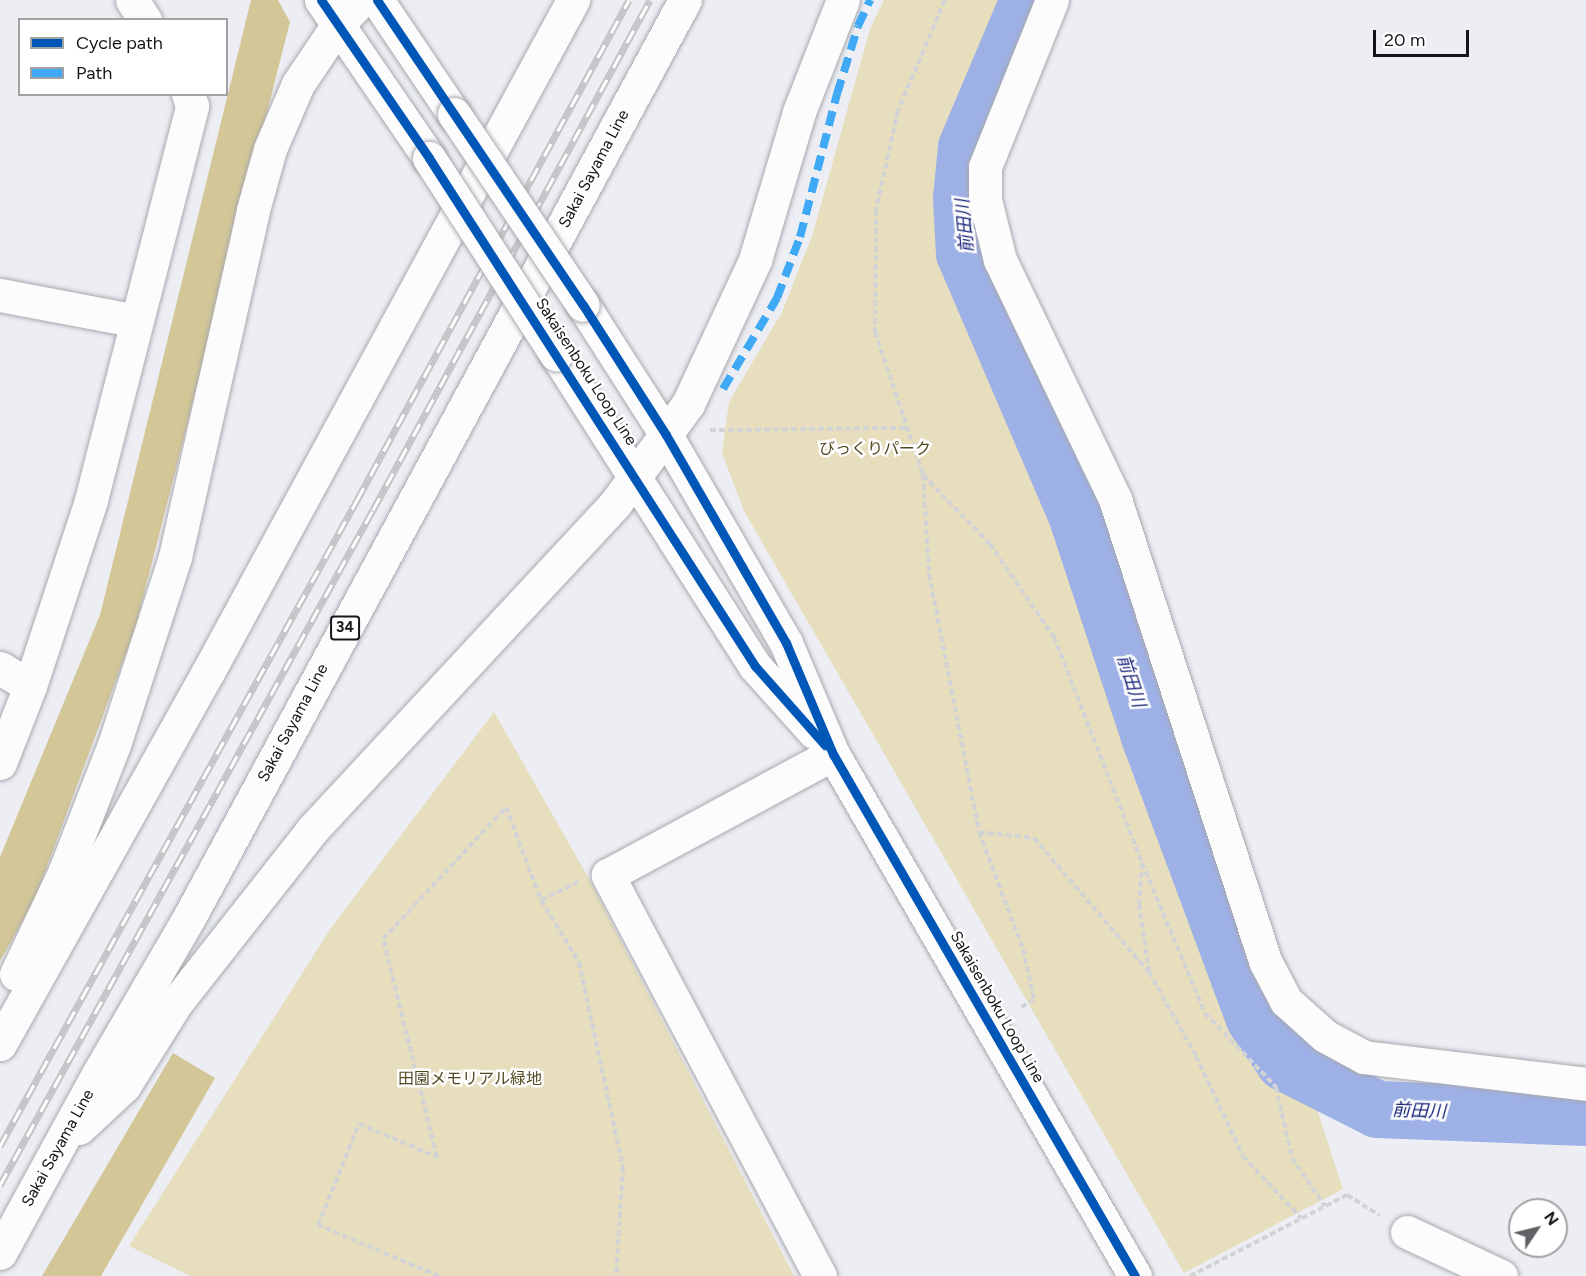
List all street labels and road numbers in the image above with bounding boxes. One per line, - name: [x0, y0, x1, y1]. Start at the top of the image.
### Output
- street label: Sakai Sayama Line: [555, 107, 633, 231]
- street label: Sakaisenboku Loop Line: [531, 295, 641, 449]
- road number: 34: [330, 616, 360, 640]
- street label: Sakai Sayama Line: [254, 661, 332, 785]
- street label: Sakaisenboku Loop Line: [946, 928, 1048, 1086]
- street label: Sakai Sayama Line: [18, 1086, 98, 1210]

